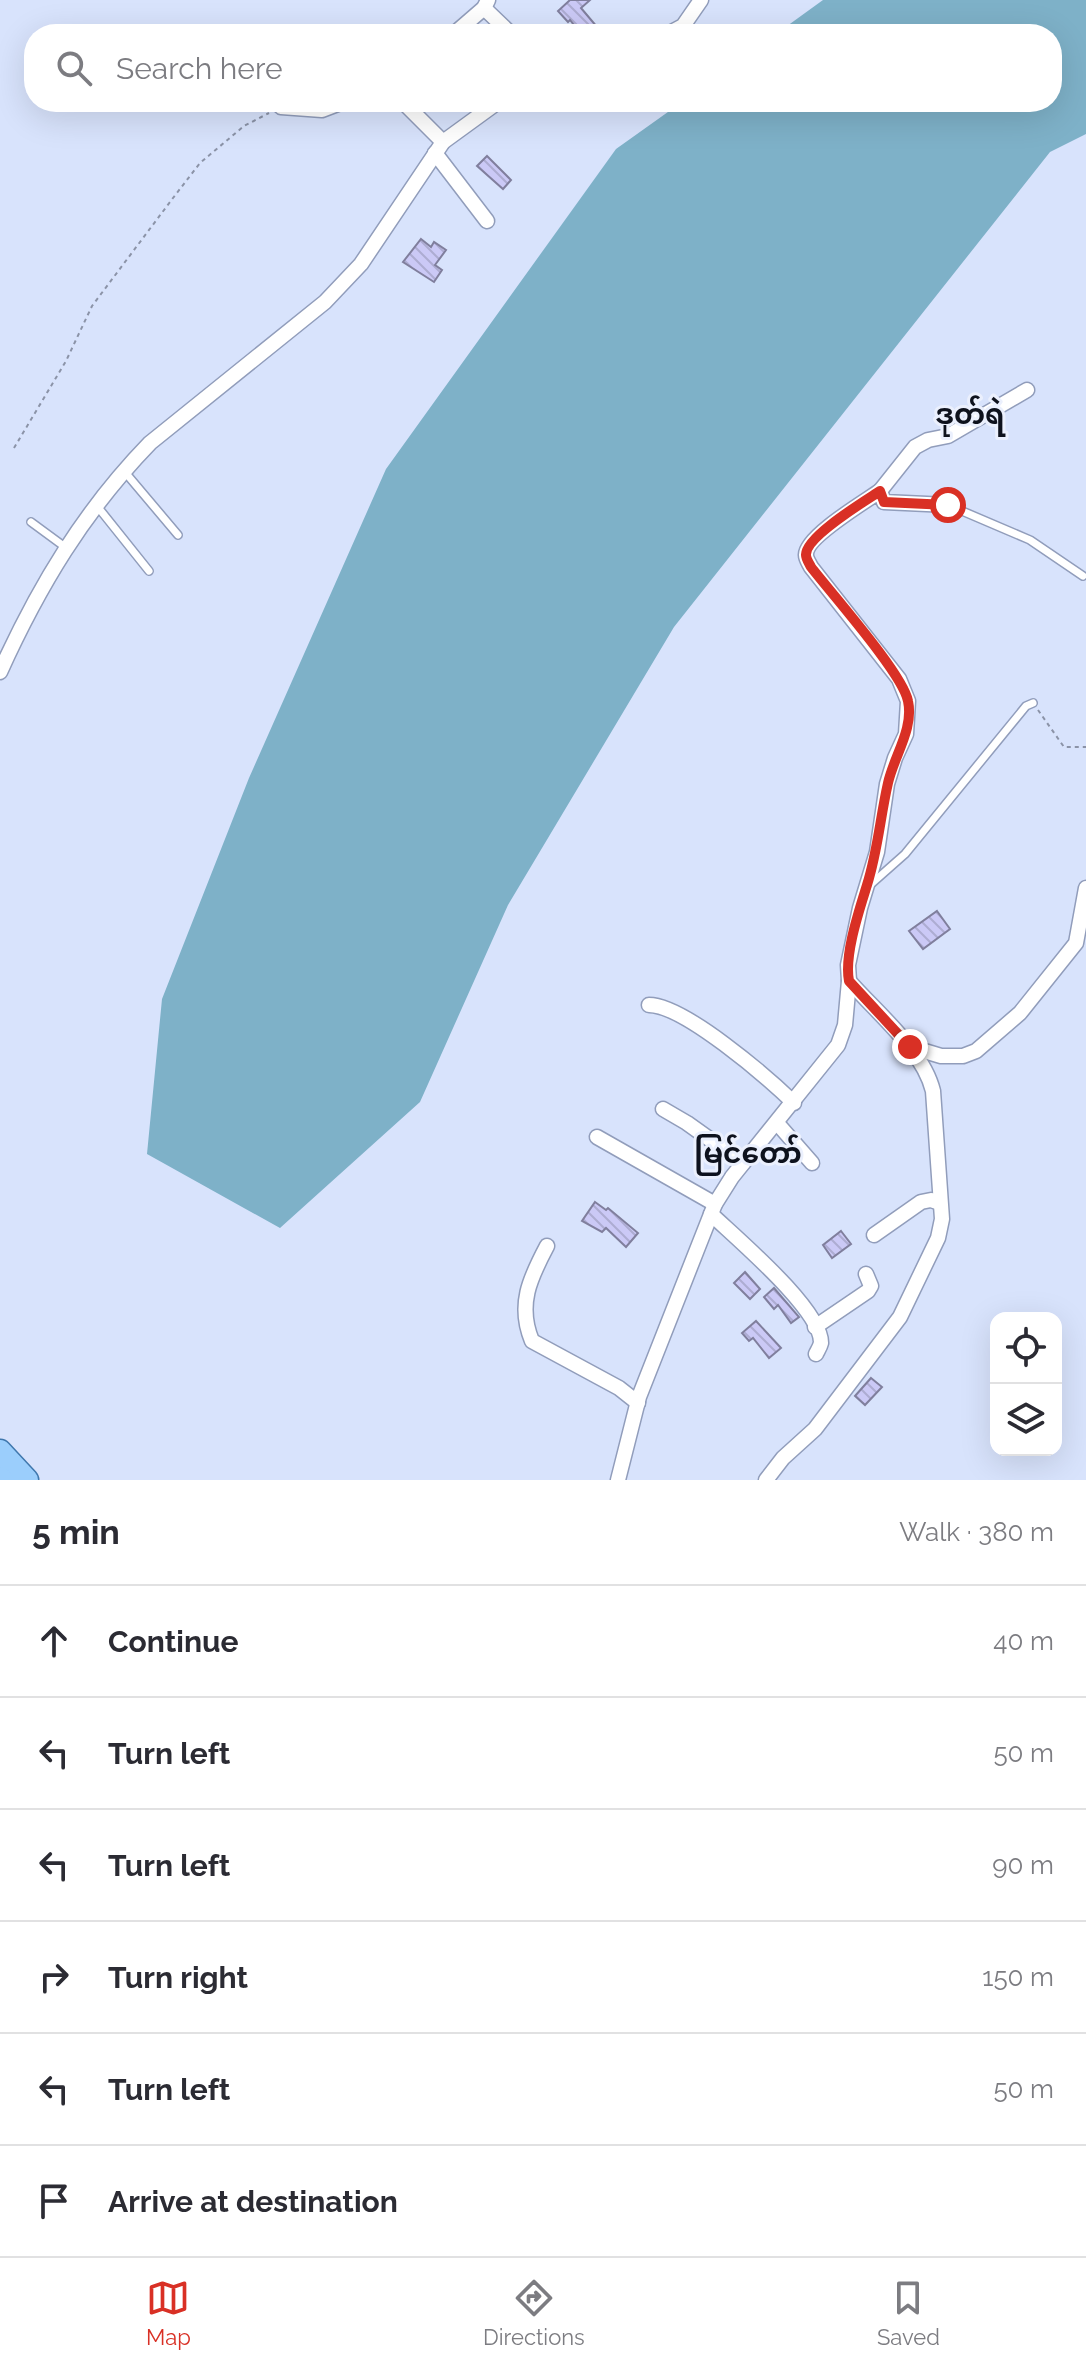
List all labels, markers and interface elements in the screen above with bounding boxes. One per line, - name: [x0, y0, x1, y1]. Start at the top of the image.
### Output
- search box: [24, 24, 1062, 112]
- icon: search: [52, 46, 96, 90]
- text: Search here: [116, 51, 283, 86]
- district label: ဒုတ်ရဲ: [935, 395, 1006, 437]
- route start: [930, 487, 966, 523]
- route end: [892, 1029, 928, 1065]
- district label: မြင်တော်: [694, 1134, 802, 1176]
- map controls: [990, 1312, 1062, 1456]
- button: locate: [990, 1312, 1062, 1384]
- button: layers: [990, 1384, 1062, 1456]
- text: 5 min: [32, 1512, 120, 1552]
- text: Walk · 380 m: [899, 1517, 1054, 1547]
- icon: ahead: [32, 1619, 76, 1663]
- text: Continue: [108, 1624, 239, 1659]
- text: 40 m: [993, 1626, 1054, 1656]
- icon: left: [32, 1731, 76, 1775]
- text: Turn left: [108, 1736, 230, 1771]
- text: 50 m: [993, 1738, 1054, 1768]
- icon: left: [32, 1843, 76, 1887]
- text: Turn left: [108, 1848, 230, 1883]
- text: 90 m: [992, 1850, 1054, 1880]
- icon: right: [32, 1955, 76, 1999]
- text: Turn right: [108, 1960, 248, 1995]
- text: 150 m: [982, 1962, 1054, 1992]
- icon: left: [32, 2067, 76, 2111]
- text: Turn left: [108, 2072, 230, 2107]
- text: 50 m: [993, 2074, 1054, 2104]
- icon: arrive: [32, 2179, 76, 2223]
- text: Arrive at destination: [108, 2184, 398, 2219]
- tab: Map: [146, 2276, 191, 2350]
- tab: Directions: [483, 2276, 585, 2350]
- tab: Saved: [877, 2276, 940, 2350]

